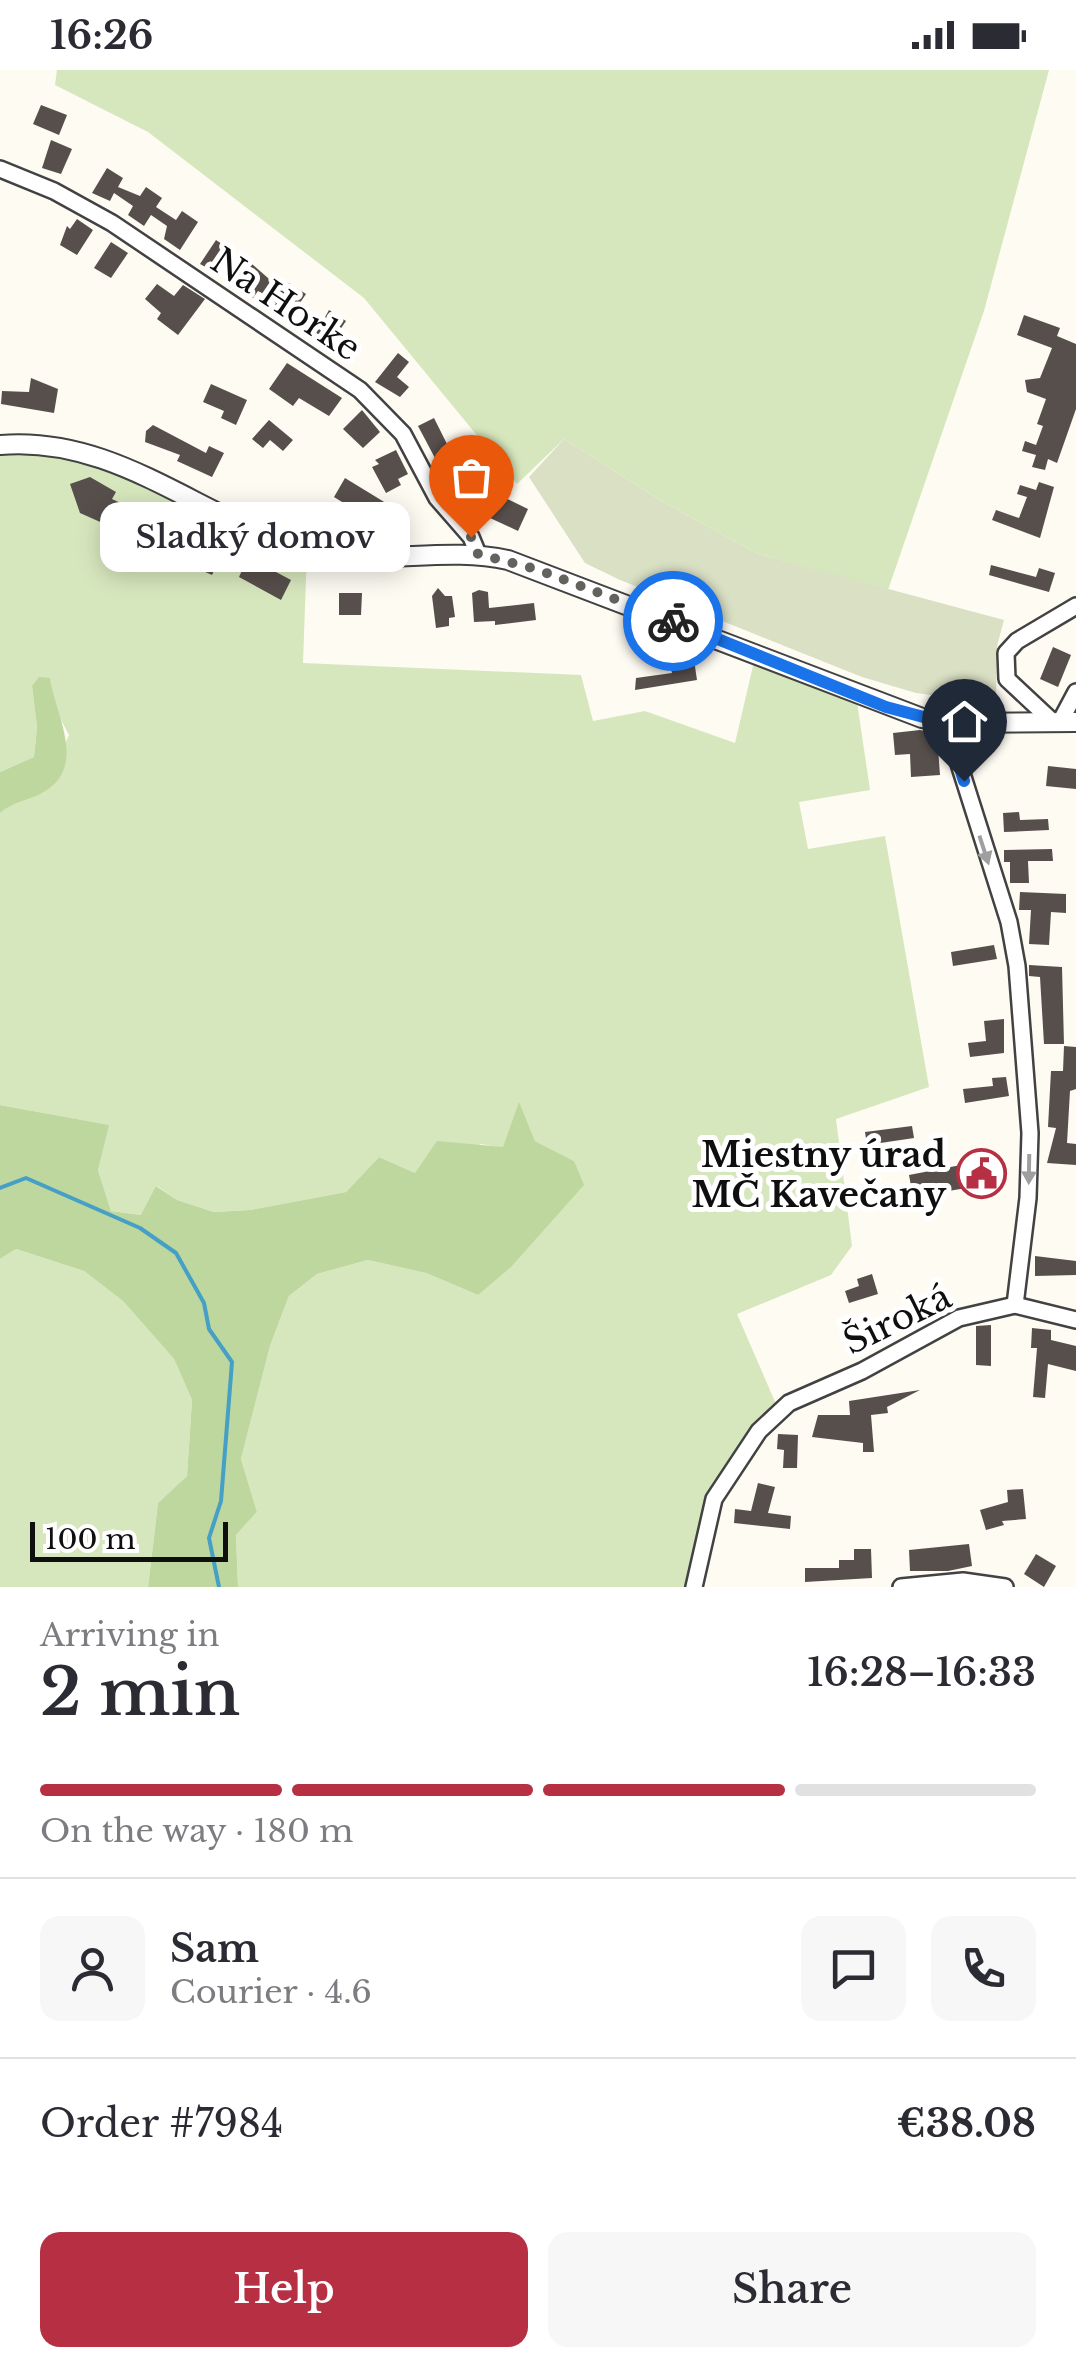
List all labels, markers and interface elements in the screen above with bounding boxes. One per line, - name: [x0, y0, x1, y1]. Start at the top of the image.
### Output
- text: 16:26: [50, 12, 153, 59]
- street label: Na Horke: [203, 238, 369, 370]
- pin: [429, 435, 514, 538]
- icon: bag: [444, 450, 499, 505]
- callout: Sladký domov: [101, 502, 411, 572]
- text: Sladký domov: [135, 517, 375, 557]
- courier: [623, 571, 723, 671]
- icon: bike: [646, 594, 701, 649]
- pin: [922, 679, 1007, 782]
- icon: home: [937, 694, 992, 749]
- one-way arrow: [978, 835, 993, 865]
- place label: Miestny úrad MČ Kavečany: [692, 1133, 946, 1216]
- public building icon: Miestny úrad MČ Kavečany: [955, 1148, 1007, 1200]
- one-way arrow: [1021, 1154, 1037, 1186]
- street label: Široká: [836, 1274, 958, 1363]
- scale bar: [30, 1517, 228, 1562]
- text: 100 m: [45, 1522, 136, 1557]
- text: Arriving in: [40, 1615, 219, 1655]
- text: 16:28–16:33: [807, 1649, 1036, 1696]
- text: 2 min: [40, 1652, 240, 1733]
- text: On the way · 180 m: [40, 1811, 353, 1851]
- button: person: [40, 1916, 145, 2021]
- button: chat: [801, 1916, 906, 2021]
- button: phone: [931, 1916, 1036, 2021]
- text: Sam: [170, 1925, 259, 1972]
- text: Courier · 4.6: [170, 1972, 372, 2012]
- text: Order #7984: [40, 2100, 283, 2147]
- text: €38.08: [897, 2100, 1036, 2147]
- button: Help: [40, 2232, 528, 2347]
- button: Share: [548, 2232, 1036, 2347]

